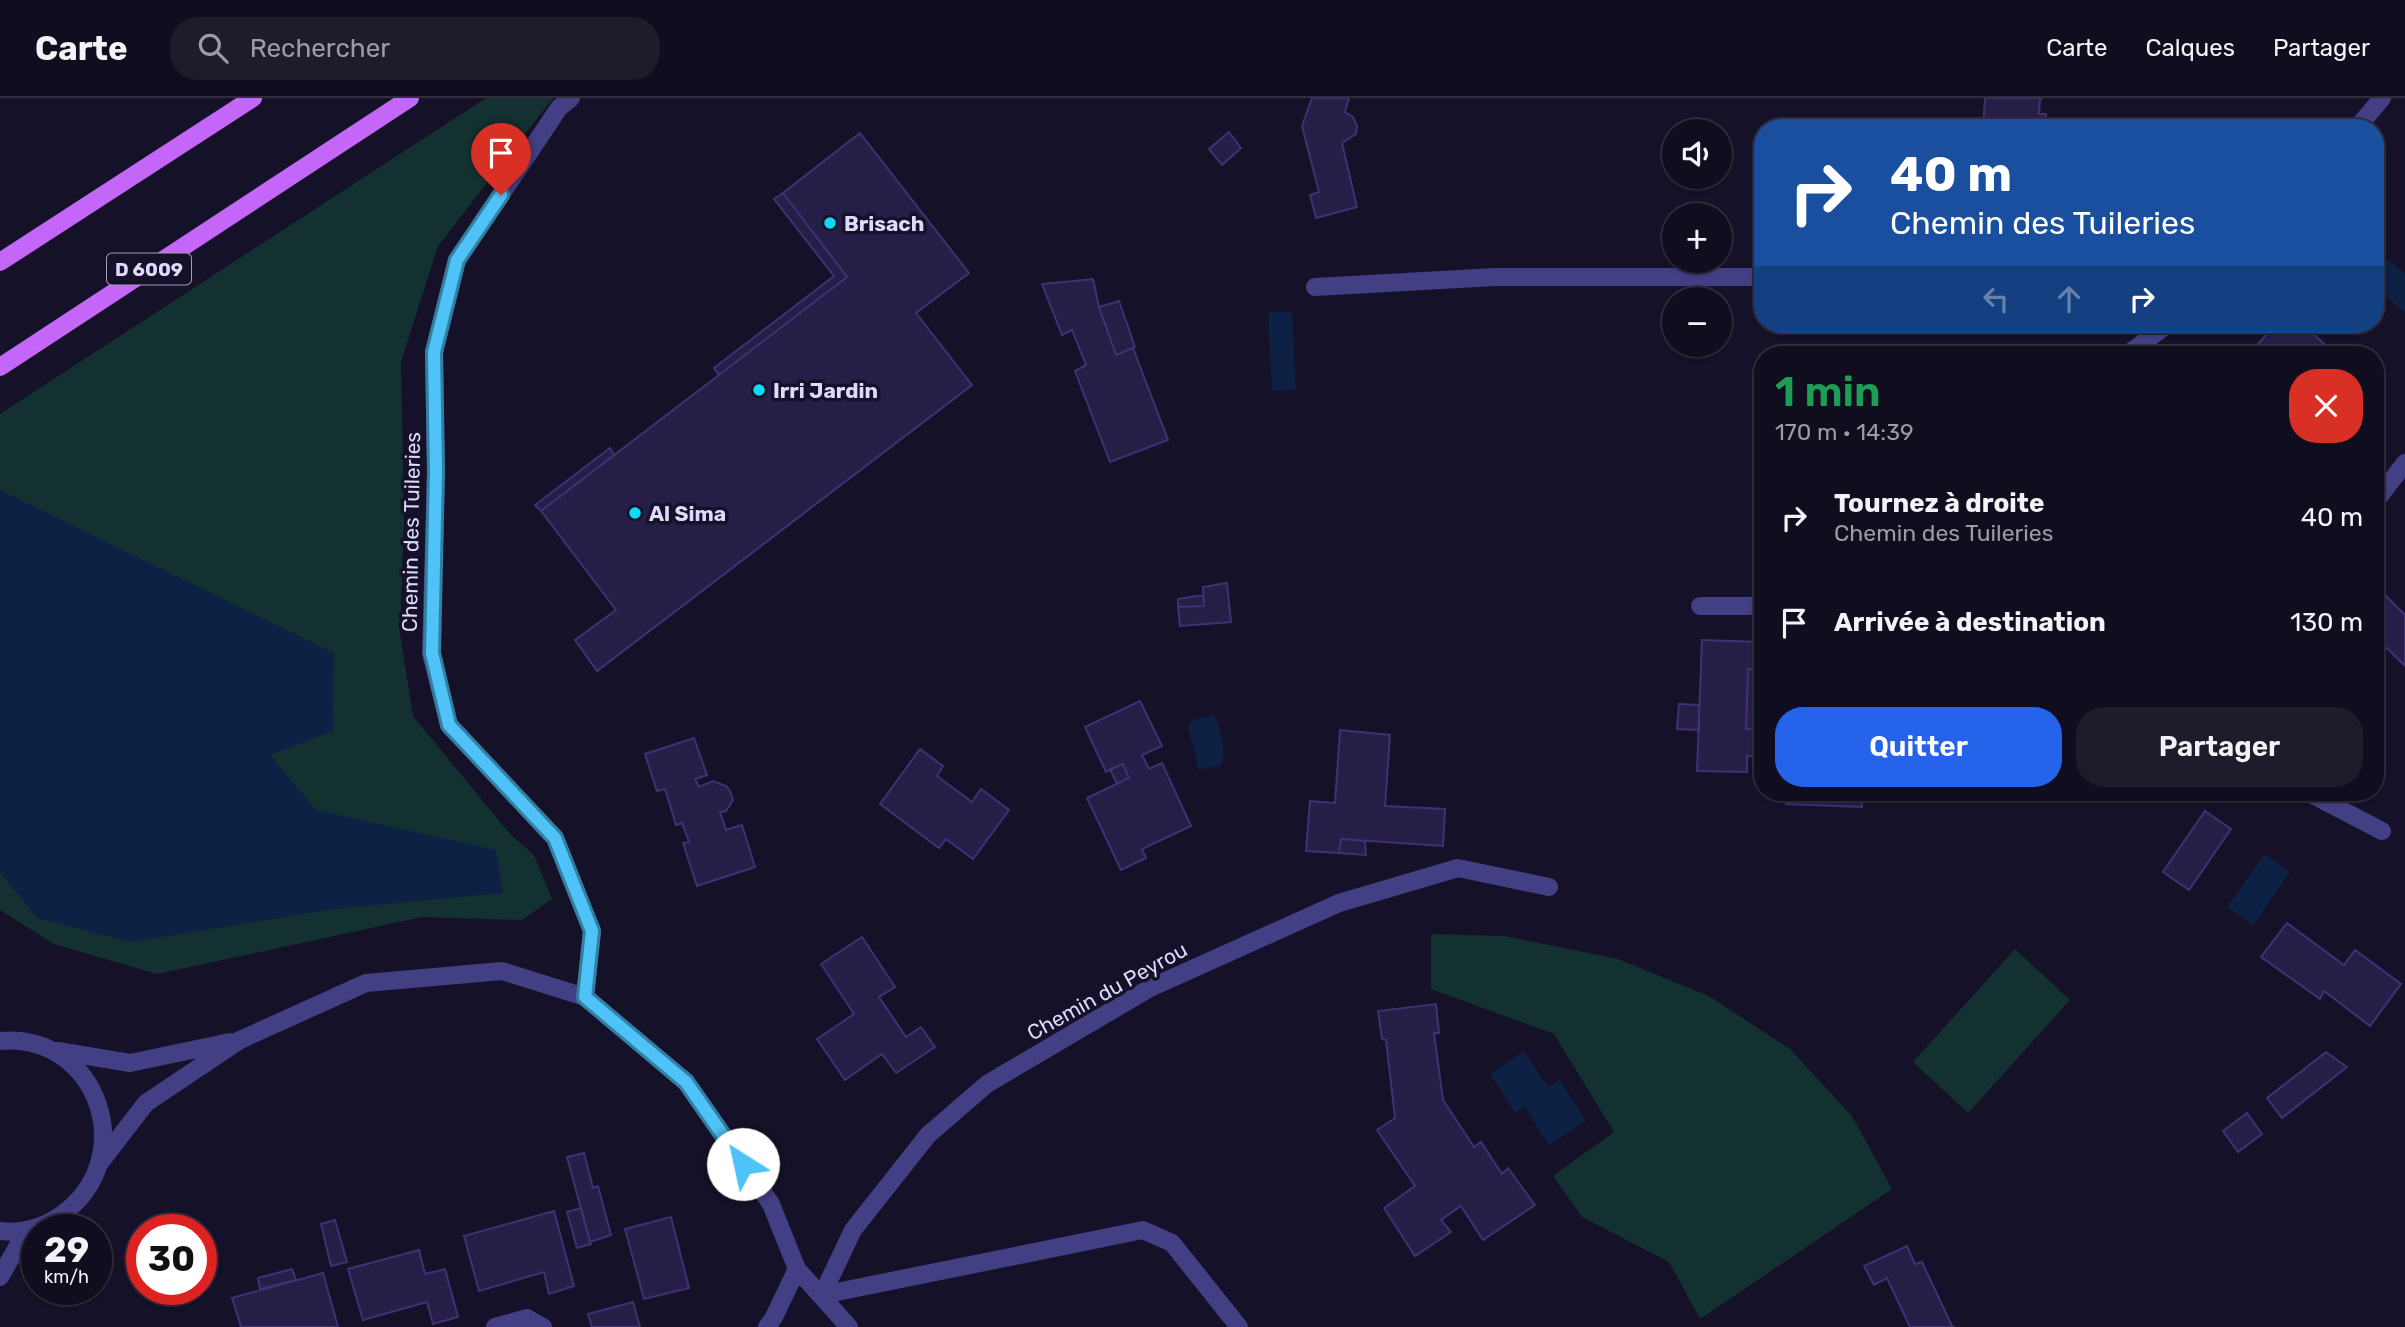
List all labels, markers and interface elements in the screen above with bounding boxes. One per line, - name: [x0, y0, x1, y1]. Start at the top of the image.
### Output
- search box: [170, 17, 660, 80]
- text: Carte: [35, 29, 128, 68]
- icon: search: [194, 29, 232, 67]
- text: Rechercher: [250, 33, 390, 64]
- text: Carte: [2046, 34, 2107, 62]
- text: Calques: [2145, 34, 2235, 62]
- text: Partager: [2273, 34, 2370, 62]
- map controls: [1662, 119, 1732, 357]
- button: sound: [1662, 119, 1732, 189]
- pin: [471, 123, 531, 195]
- icon: arrive: [482, 134, 520, 172]
- text: 40 m: [1890, 145, 2012, 203]
- icon: right: [1775, 147, 1866, 238]
- button: +: [1662, 203, 1732, 273]
- text: Chemin des Tuileries: [1890, 204, 2195, 242]
- place label: Brisach: [844, 211, 924, 236]
- marker: Brisach: [822, 215, 838, 231]
- road number: D 6009: [107, 253, 191, 284]
- icon: left: [1977, 280, 2015, 318]
- icon: ahead: [2050, 280, 2088, 318]
- icon: right: [2123, 280, 2161, 318]
- button: −: [1662, 287, 1732, 357]
- text: 1 min: [1775, 367, 1881, 417]
- button: close: [2289, 369, 2363, 443]
- place label: Irri Jardin: [773, 378, 878, 403]
- marker: Irri Jardin: [751, 382, 767, 398]
- text: 170 m · 14:39: [1775, 418, 1914, 446]
- street label: Chemin des Tuileries: [397, 432, 425, 632]
- text: Tournez à droite: [1834, 488, 2044, 519]
- icon: right: [1775, 499, 1813, 537]
- place label: Al Sima: [649, 501, 726, 526]
- text: 40 m: [2301, 502, 2363, 533]
- marker: Al Sima: [627, 505, 643, 521]
- text: Chemin des Tuileries: [1834, 519, 2053, 547]
- icon: arrive: [1775, 604, 1813, 642]
- text: Arrivée à destination: [1834, 607, 2106, 638]
- text: 130 m: [2290, 607, 2363, 638]
- button: Quitter: [1775, 707, 2062, 787]
- button: Partager: [2076, 707, 2363, 787]
- street label: Chemin du Peyrou: [1023, 937, 1191, 1045]
- position arrow: [706, 1127, 780, 1201]
- speed limit sign: 30: [126, 1214, 217, 1305]
- text: 29: [44, 1229, 89, 1271]
- text: km/h: [44, 1266, 89, 1288]

